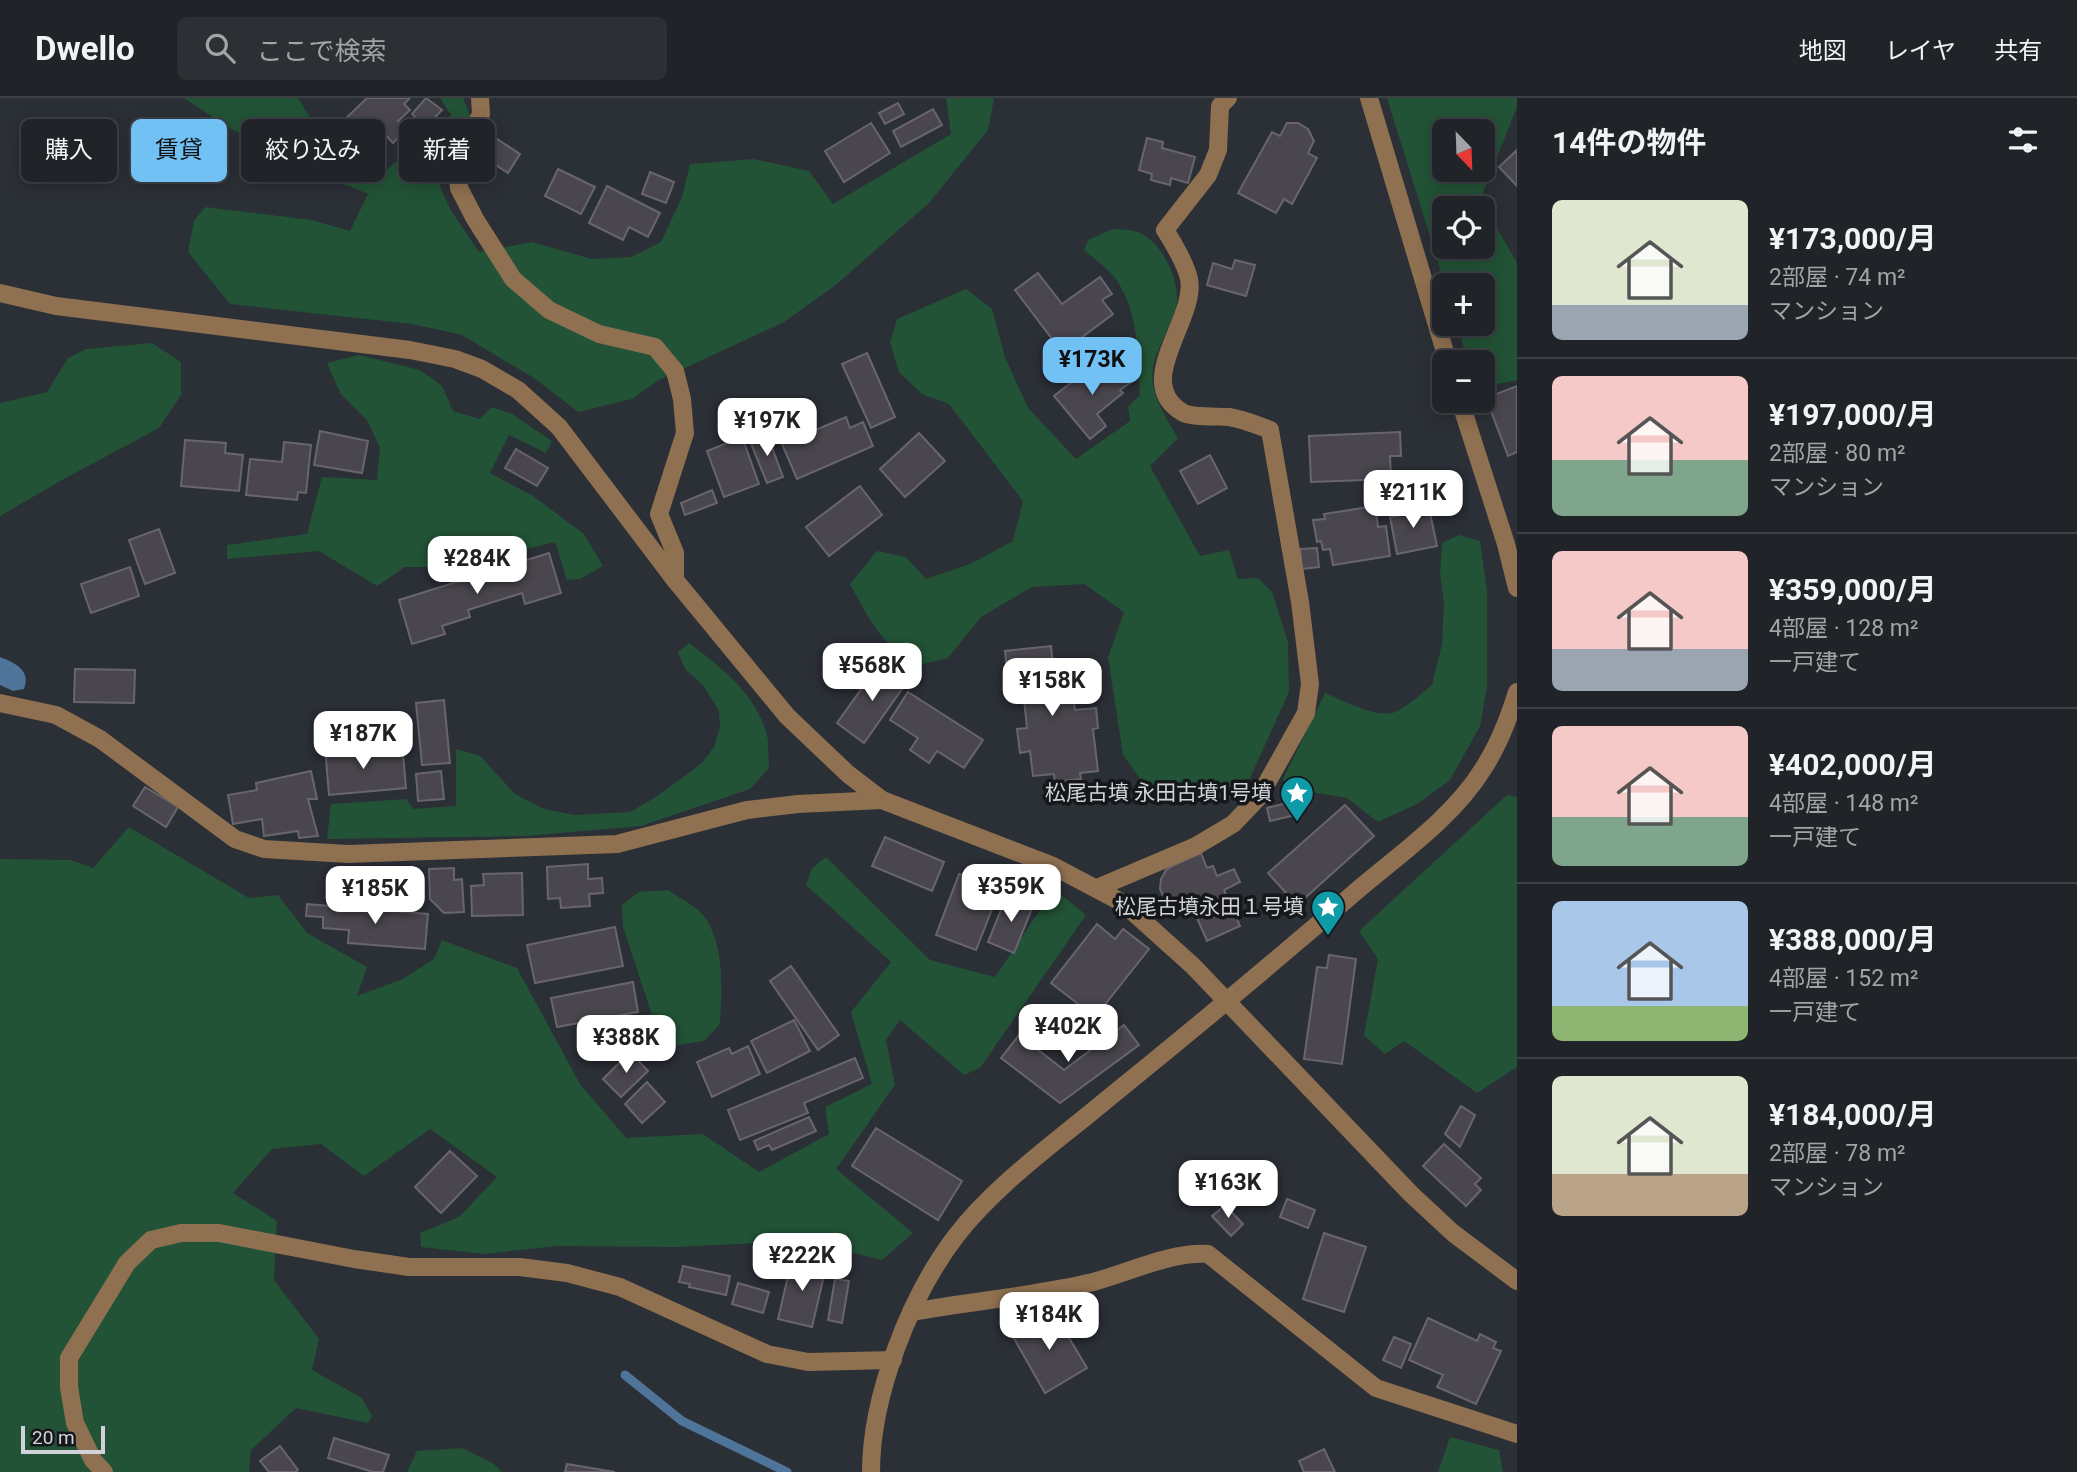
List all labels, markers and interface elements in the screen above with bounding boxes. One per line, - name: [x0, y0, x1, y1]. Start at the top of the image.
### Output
- search box: [177, 17, 667, 80]
- text: Dwello: [35, 29, 135, 68]
- icon: search: [201, 29, 239, 67]
- text: ここで検索: [257, 36, 387, 66]
- text: 地図: [1799, 37, 1847, 65]
- text: レイヤ: [1885, 37, 1956, 65]
- text: 共有: [1994, 37, 2042, 65]
- chip: 購入: [21, 119, 117, 182]
- chip: 賃貸: [131, 119, 227, 182]
- chip: 絞り込み: [241, 119, 385, 182]
- chip: 新着: [399, 119, 495, 182]
- north arrow: [1432, 119, 1494, 182]
- map controls: [1432, 119, 1495, 413]
- icon: filters: [2004, 121, 2042, 159]
- text: 14件の物件: [1552, 125, 1706, 160]
- button: locate: [1432, 196, 1495, 259]
- text: ¥173,000/月: [1769, 221, 1937, 256]
- icon: home: [1608, 228, 1692, 312]
- text: 2部屋 · 74 m²: [1769, 264, 1906, 291]
- button: +: [1432, 273, 1495, 336]
- text: マンション: [1769, 298, 1884, 325]
- pin: ¥173K: [1043, 338, 1141, 397]
- text: ¥173K: [1059, 346, 1125, 373]
- button: −: [1432, 350, 1495, 413]
- text: ¥197,000/月: [1769, 397, 1937, 432]
- pin: ¥197K: [718, 398, 816, 458]
- icon: home: [1608, 404, 1692, 488]
- text: ¥197K: [734, 407, 800, 434]
- text: 2部屋 · 80 m²: [1769, 440, 1906, 467]
- pin: ¥211K: [1364, 470, 1462, 530]
- text: マンション: [1769, 474, 1884, 501]
- text: ¥211K: [1380, 479, 1446, 506]
- pin: ¥284K: [428, 536, 526, 596]
- text: ¥284K: [444, 545, 510, 572]
- text: ¥359,000/月: [1769, 572, 1937, 607]
- icon: home: [1608, 579, 1692, 663]
- text: 4部屋 · 128 m²: [1769, 615, 1918, 642]
- pin: ¥568K: [823, 644, 921, 703]
- text: 一戸建て: [1769, 649, 1861, 676]
- text: ¥568K: [839, 652, 905, 679]
- pin: ¥158K: [1003, 658, 1101, 718]
- text: ¥158K: [1019, 667, 1085, 694]
- pin: ¥187K: [314, 712, 412, 771]
- text: ¥187K: [330, 720, 396, 747]
- text: ¥402,000/月: [1769, 747, 1937, 782]
- icon: home: [1608, 754, 1692, 838]
- place icon: 松尾古墳 永田古墳1号墳: [1278, 774, 1316, 823]
- place label: 松尾古墳 永田古墳1号墳: [1045, 781, 1272, 805]
- text: 4部屋 · 148 m²: [1769, 790, 1918, 817]
- text: 一戸建て: [1769, 824, 1861, 851]
- pin: ¥359K: [962, 864, 1060, 924]
- pin: ¥185K: [326, 866, 424, 926]
- text: ¥359K: [978, 873, 1044, 900]
- text: ¥185K: [342, 875, 408, 902]
- place icon: 松尾古墳永田１号墳: [1309, 888, 1347, 937]
- place label: 松尾古墳永田１号墳: [1115, 895, 1304, 919]
- text: ¥388,000/月: [1769, 922, 1937, 957]
- icon: home: [1608, 929, 1692, 1013]
- text: 4部屋 · 152 m²: [1769, 965, 1918, 992]
- text: 一戸建て: [1769, 999, 1861, 1026]
- pin: ¥402K: [1019, 1004, 1117, 1064]
- text: ¥402K: [1035, 1013, 1101, 1040]
- pin: ¥388K: [577, 1016, 675, 1075]
- text: ¥388K: [593, 1024, 659, 1051]
- text: ¥184,000/月: [1769, 1097, 1937, 1132]
- icon: home: [1608, 1104, 1692, 1188]
- text: 2部屋 · 78 m²: [1769, 1140, 1906, 1167]
- pin: ¥163K: [1179, 1160, 1277, 1220]
- text: ¥163K: [1195, 1169, 1261, 1196]
- text: マンション: [1769, 1174, 1884, 1201]
- pin: ¥222K: [753, 1234, 851, 1293]
- text: ¥222K: [769, 1242, 835, 1269]
- pin: ¥184K: [1000, 1292, 1098, 1352]
- text: ¥184K: [1016, 1301, 1082, 1328]
- scale bar: [21, 1423, 105, 1455]
- text: 20 m: [32, 1426, 75, 1449]

